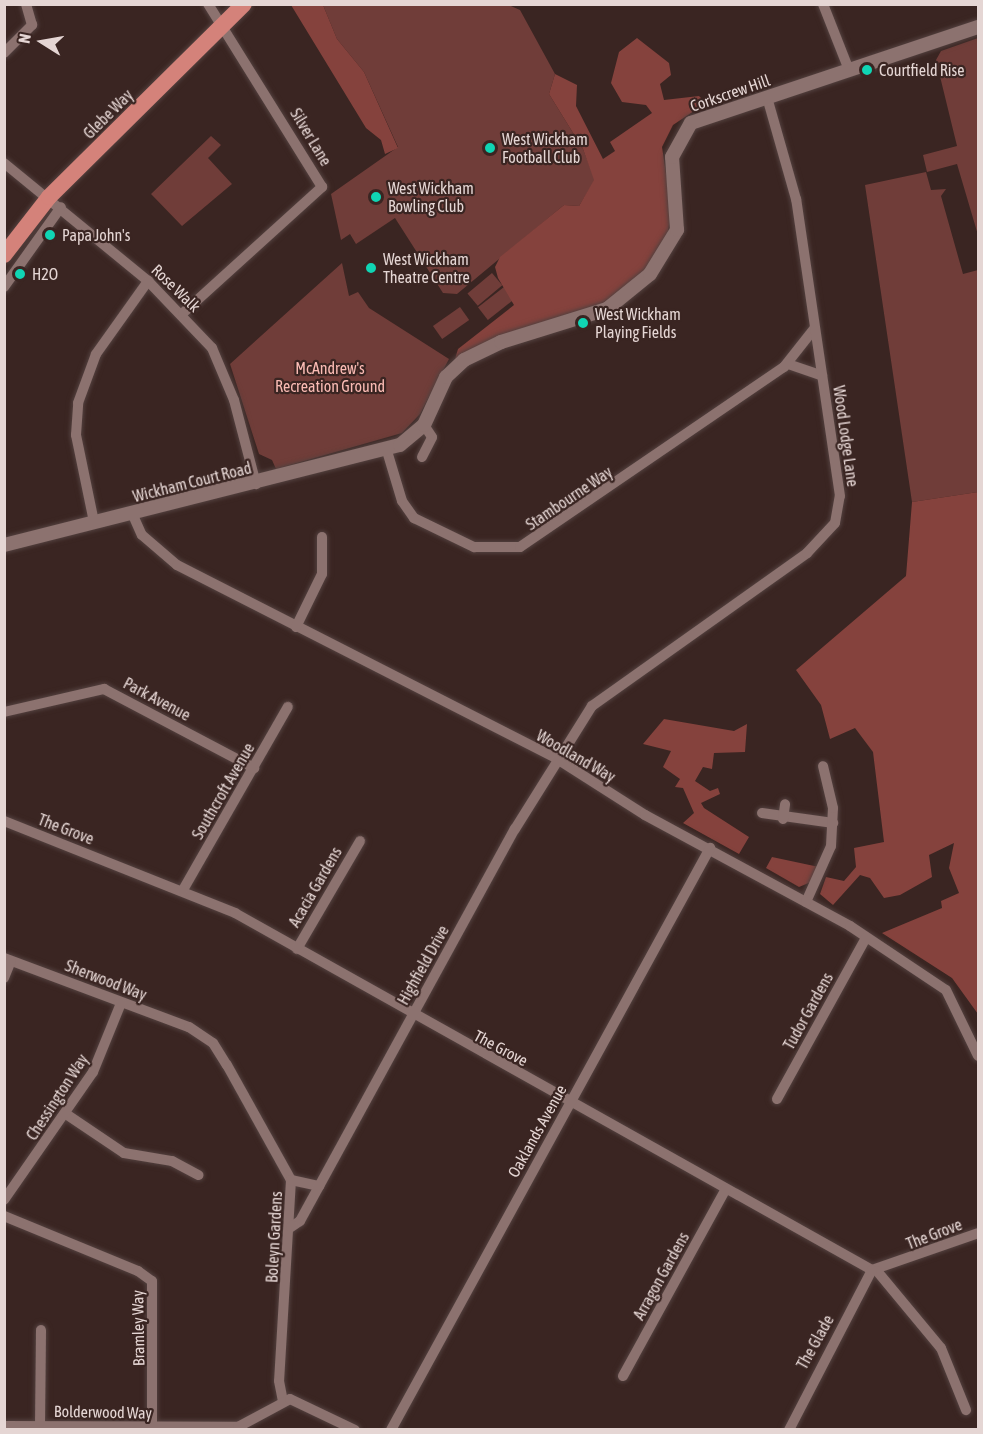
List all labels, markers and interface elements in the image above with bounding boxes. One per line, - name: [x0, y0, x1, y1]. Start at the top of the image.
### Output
- north arrow: [12, 12, 72, 72]
- text: N: [15, 32, 34, 45]
- place label: Courtfield Rise: [879, 60, 964, 80]
- marker: Courtfield Rise: [860, 63, 874, 77]
- street label: Corkscrew Hill: [688, 70, 772, 116]
- street label: Glebe Way: [79, 85, 137, 143]
- street label: Silver Lane: [286, 105, 336, 169]
- place label: West Wickham Football Club: [502, 129, 588, 167]
- marker: West Wickham Football Club: [483, 141, 497, 155]
- place label: West Wickham Bowling Club: [388, 178, 474, 216]
- marker: West Wickham Bowling Club: [369, 190, 383, 204]
- place label: Papa John's: [62, 225, 130, 245]
- marker: Papa John's: [43, 228, 57, 242]
- place label: West Wickham Theatre Centre: [383, 249, 470, 287]
- street label: Rose Walk: [148, 260, 204, 316]
- marker: West Wickham Theatre Centre: [364, 261, 378, 275]
- place label: H2O: [32, 264, 58, 284]
- marker: H2O: [13, 267, 27, 281]
- place label: West Wickham Playing Fields: [595, 304, 681, 342]
- marker: West Wickham Playing Fields: [576, 316, 590, 330]
- park label: McAndrew's Recreation Ground: [275, 358, 385, 396]
- street label: Wood Lodge Lane: [829, 384, 863, 488]
- street label: Wickham Court Road: [131, 458, 253, 506]
- street label: Stambourne Way: [522, 462, 616, 534]
- street label: Park Avenue: [120, 673, 194, 725]
- street label: Woodland Way: [533, 726, 619, 786]
- street label: Southcroft Avenue: [188, 739, 258, 843]
- street label: The Grove: [35, 810, 97, 848]
- street label: Acacia Gardens: [284, 844, 346, 930]
- street label: Highfield Drive: [393, 922, 453, 1008]
- street label: Sherwood Way: [62, 956, 150, 1004]
- street label: Tudor Gardens: [779, 969, 837, 1053]
- street label: The Grove: [471, 1026, 531, 1070]
- street label: Chessington Way: [22, 1050, 92, 1144]
- street label: Oaklands Avenue: [504, 1081, 570, 1181]
- street label: Boleyn Gardens: [262, 1191, 286, 1283]
- street label: The Grove: [903, 1215, 965, 1253]
- street label: Arragon Gardens: [629, 1229, 693, 1323]
- street label: Bramley Way: [128, 1290, 148, 1366]
- street label: The Glade: [792, 1312, 838, 1372]
- street label: Bolderwood Way: [54, 1402, 152, 1422]

